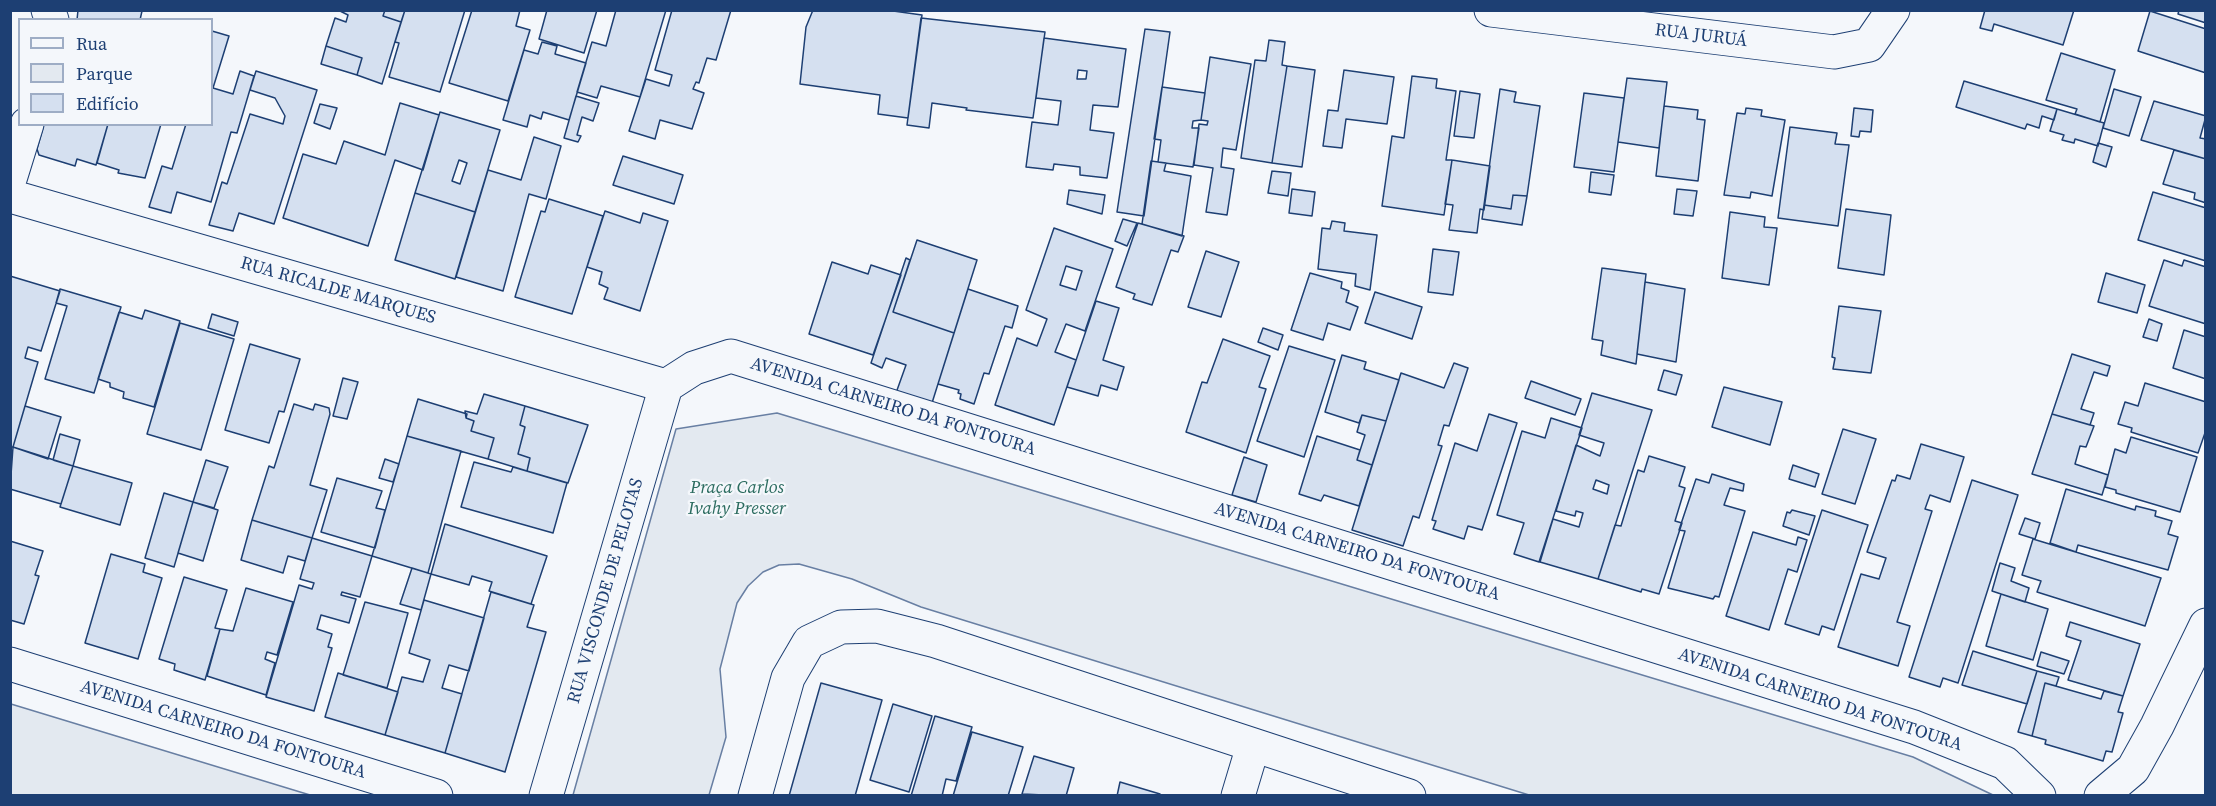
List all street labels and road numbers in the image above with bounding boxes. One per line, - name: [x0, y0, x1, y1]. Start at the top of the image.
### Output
- street label: RUA JURUÁ: [1653, 20, 1749, 52]
- street label: RUA RICALDE MARQUES: [238, 253, 438, 329]
- street label: AVENIDA CARNEIRO DA FONTOURA: [748, 353, 1038, 461]
- street label: RUA VISCONDE DE PELOTAS: [563, 476, 649, 706]
- street label: AVENIDA CARNEIRO DA FONTOURA: [1212, 498, 1502, 606]
- street label: AVENIDA CARNEIRO DA FONTOURA: [1675, 644, 1965, 756]
- street label: AVENIDA CARNEIRO DA FONTOURA: [78, 676, 368, 784]

